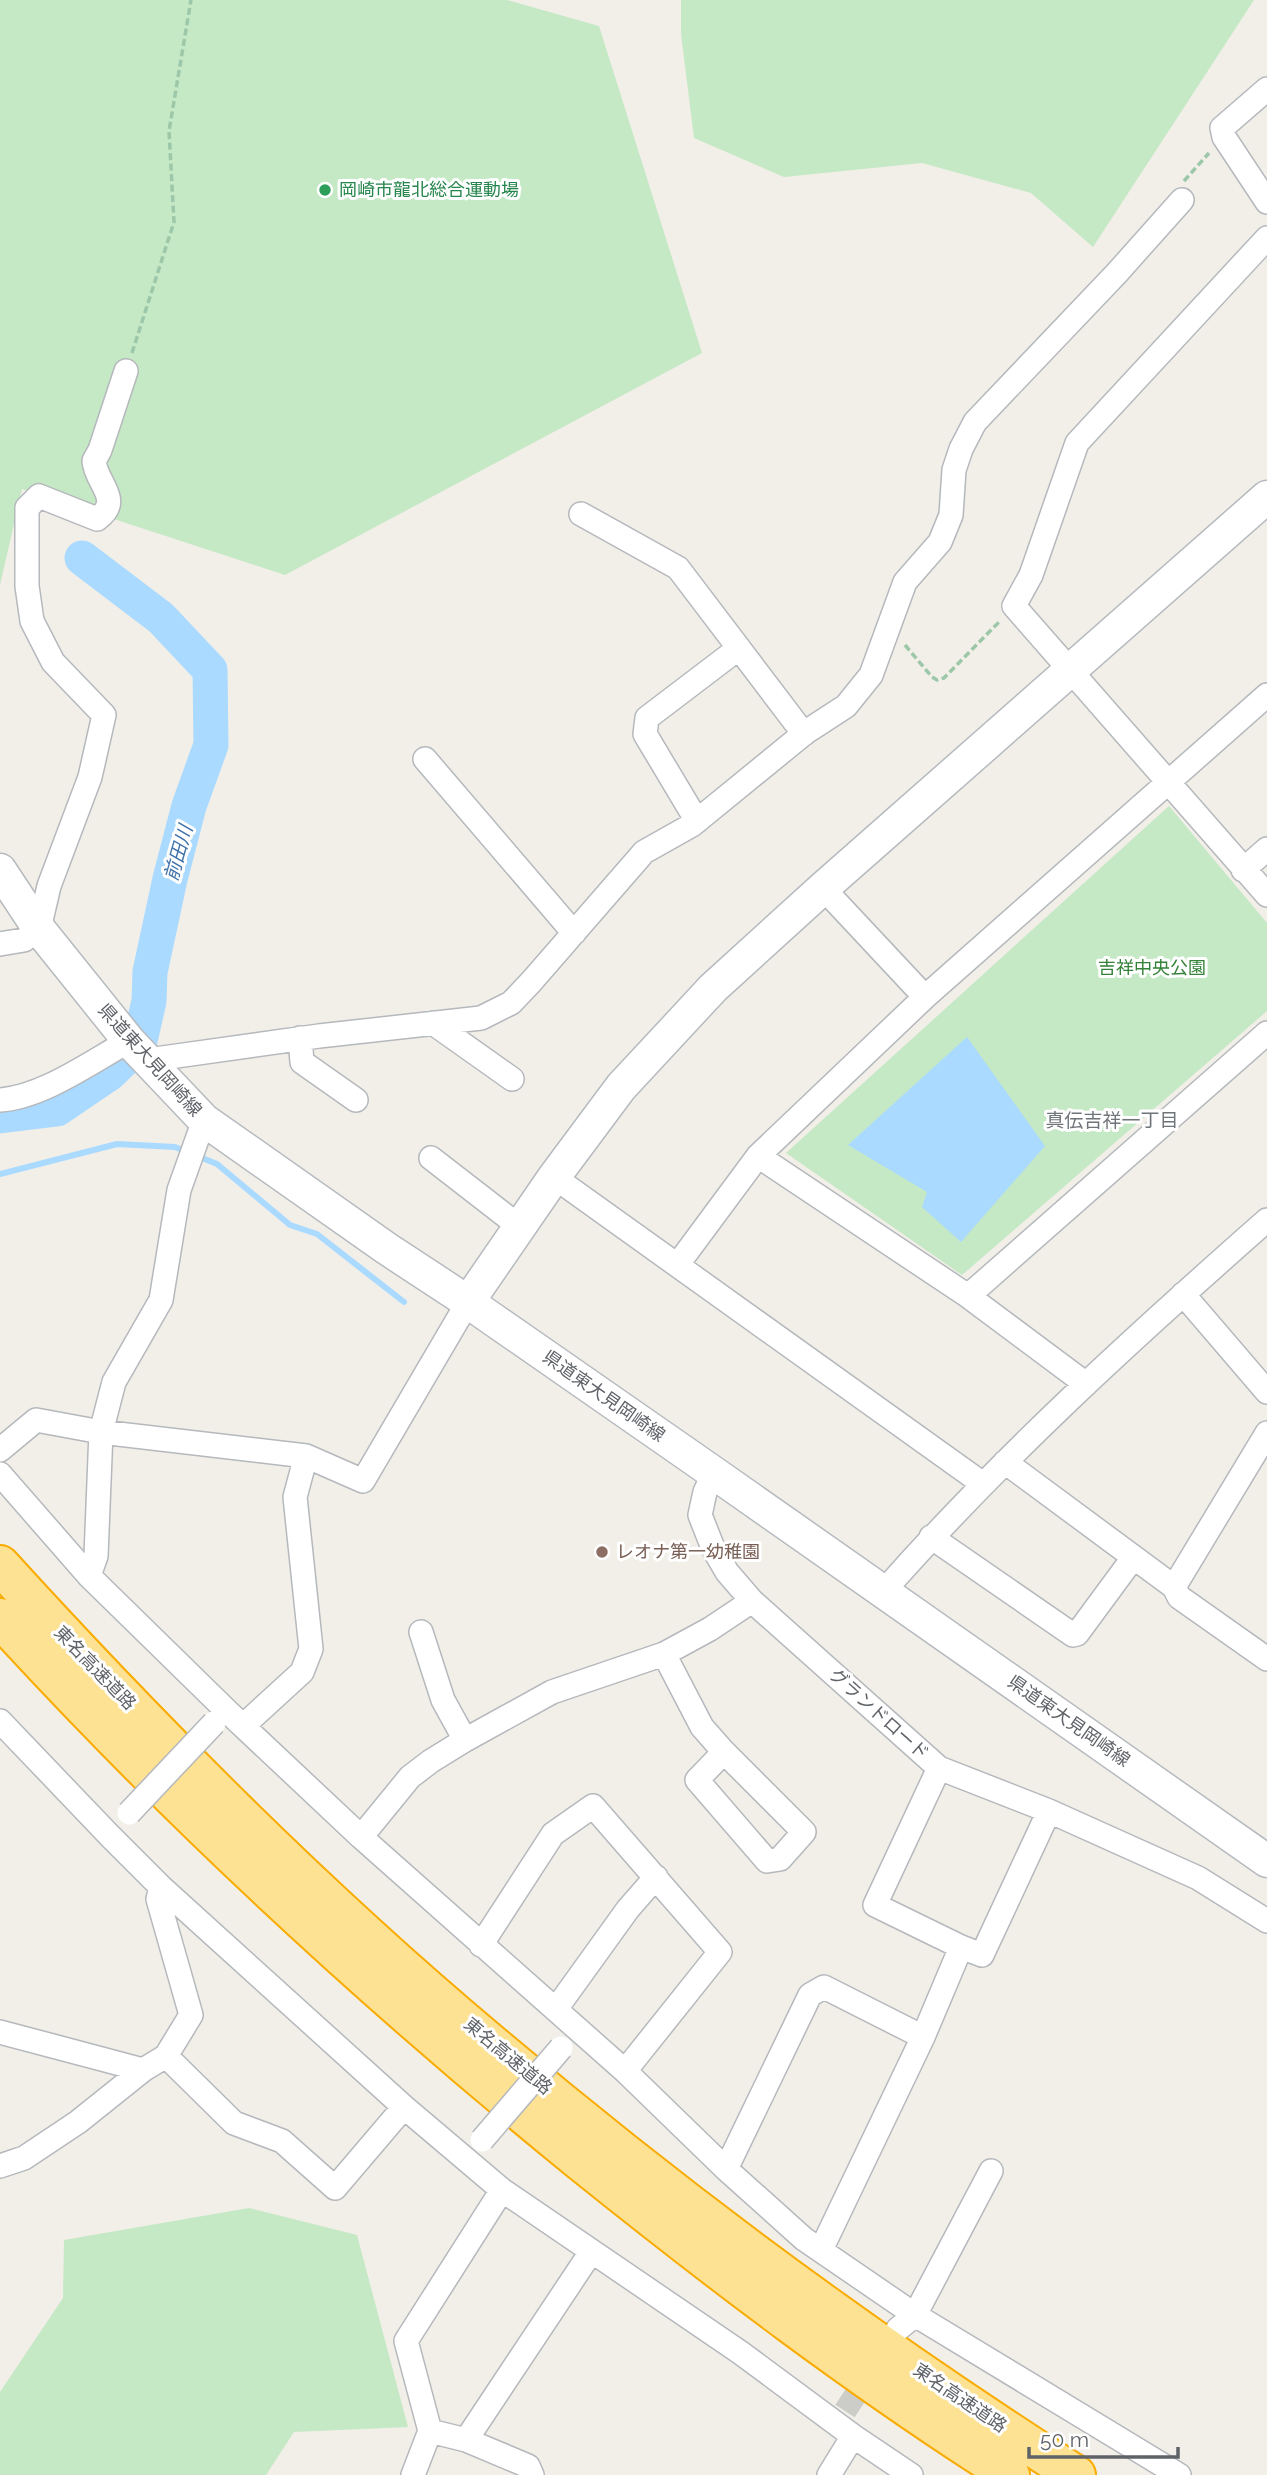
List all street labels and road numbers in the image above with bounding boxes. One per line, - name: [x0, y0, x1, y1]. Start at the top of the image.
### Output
- street label: 県道東大見岡崎線: [94, 999, 206, 1120]
- street label: 県道東大見岡崎線: [539, 1346, 669, 1445]
- street label: 東名高速道路: [50, 1622, 140, 1714]
- street label: グランドロード: [825, 1664, 933, 1764]
- street label: 県道東大見岡崎線: [1004, 1671, 1134, 1770]
- street label: 東名高速道路: [460, 2013, 556, 2098]
- street label: 東名高速道路: [910, 2359, 1011, 2436]

